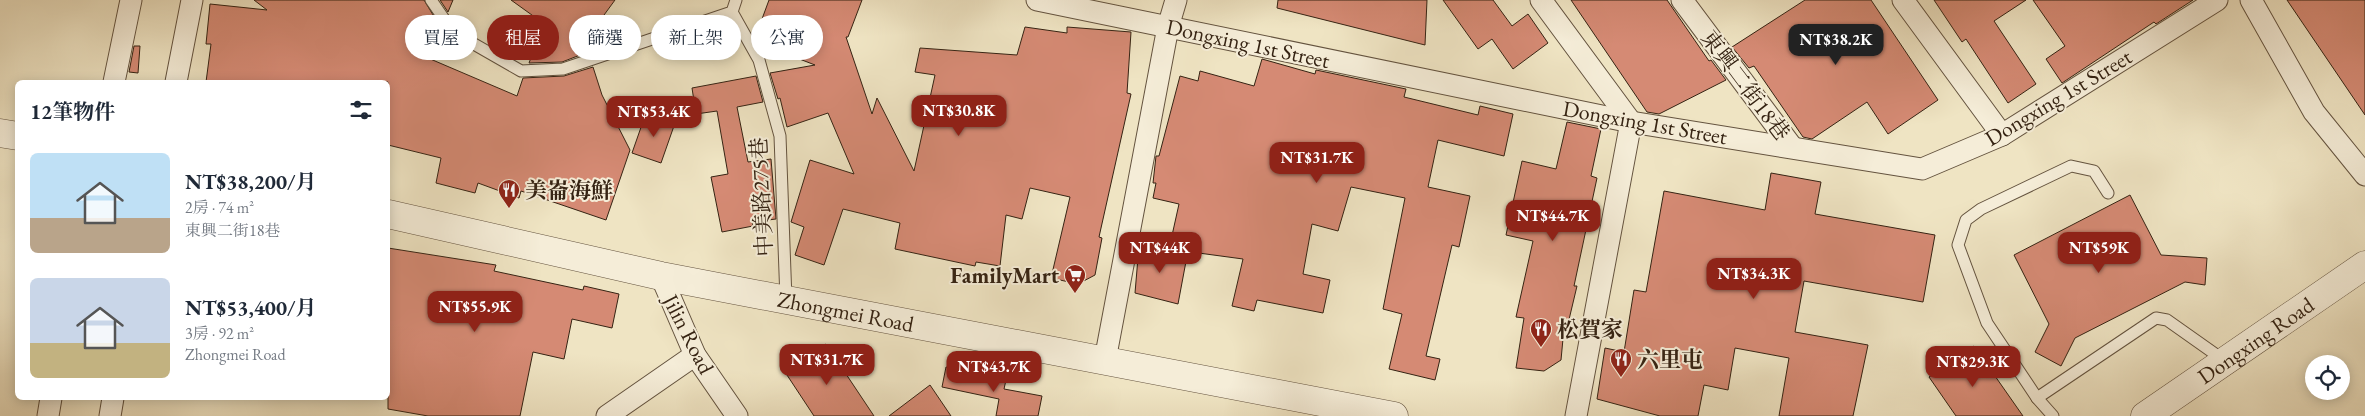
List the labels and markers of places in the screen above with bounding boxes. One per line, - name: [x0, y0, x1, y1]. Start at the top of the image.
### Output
- pin: NT$38.2K: [1784, 23, 1888, 66]
- pin: NT$30.8K: [907, 94, 1011, 137]
- pin: NT$53.4K: [602, 96, 706, 138]
- pin: NT$31.7K: [1265, 142, 1369, 184]
- place label: 美崙海鮮: [525, 176, 613, 205]
- restaurant icon: 美崙海鮮: [497, 178, 521, 209]
- pin: NT$44.7K: [1501, 200, 1605, 242]
- pin: NT$44K: [1119, 232, 1201, 274]
- pin: NT$59K: [2058, 232, 2140, 274]
- pin: NT$34.3K: [1702, 258, 1806, 300]
- place label: FamilyMart: [950, 261, 1060, 290]
- supermarket icon: FamilyMart: [1063, 263, 1087, 294]
- pin: NT$55.9K: [423, 290, 527, 333]
- place label: 松賀家: [1557, 315, 1623, 344]
- restaurant icon: 松賀家: [1529, 317, 1553, 348]
- pin: NT$31.7K: [775, 344, 879, 386]
- place label: 六里屯: [1637, 345, 1703, 374]
- pin: NT$29.3K: [1921, 346, 2025, 388]
- restaurant icon: 六里屯: [1609, 347, 1633, 378]
- pin: NT$43.7K: [942, 350, 1046, 393]

